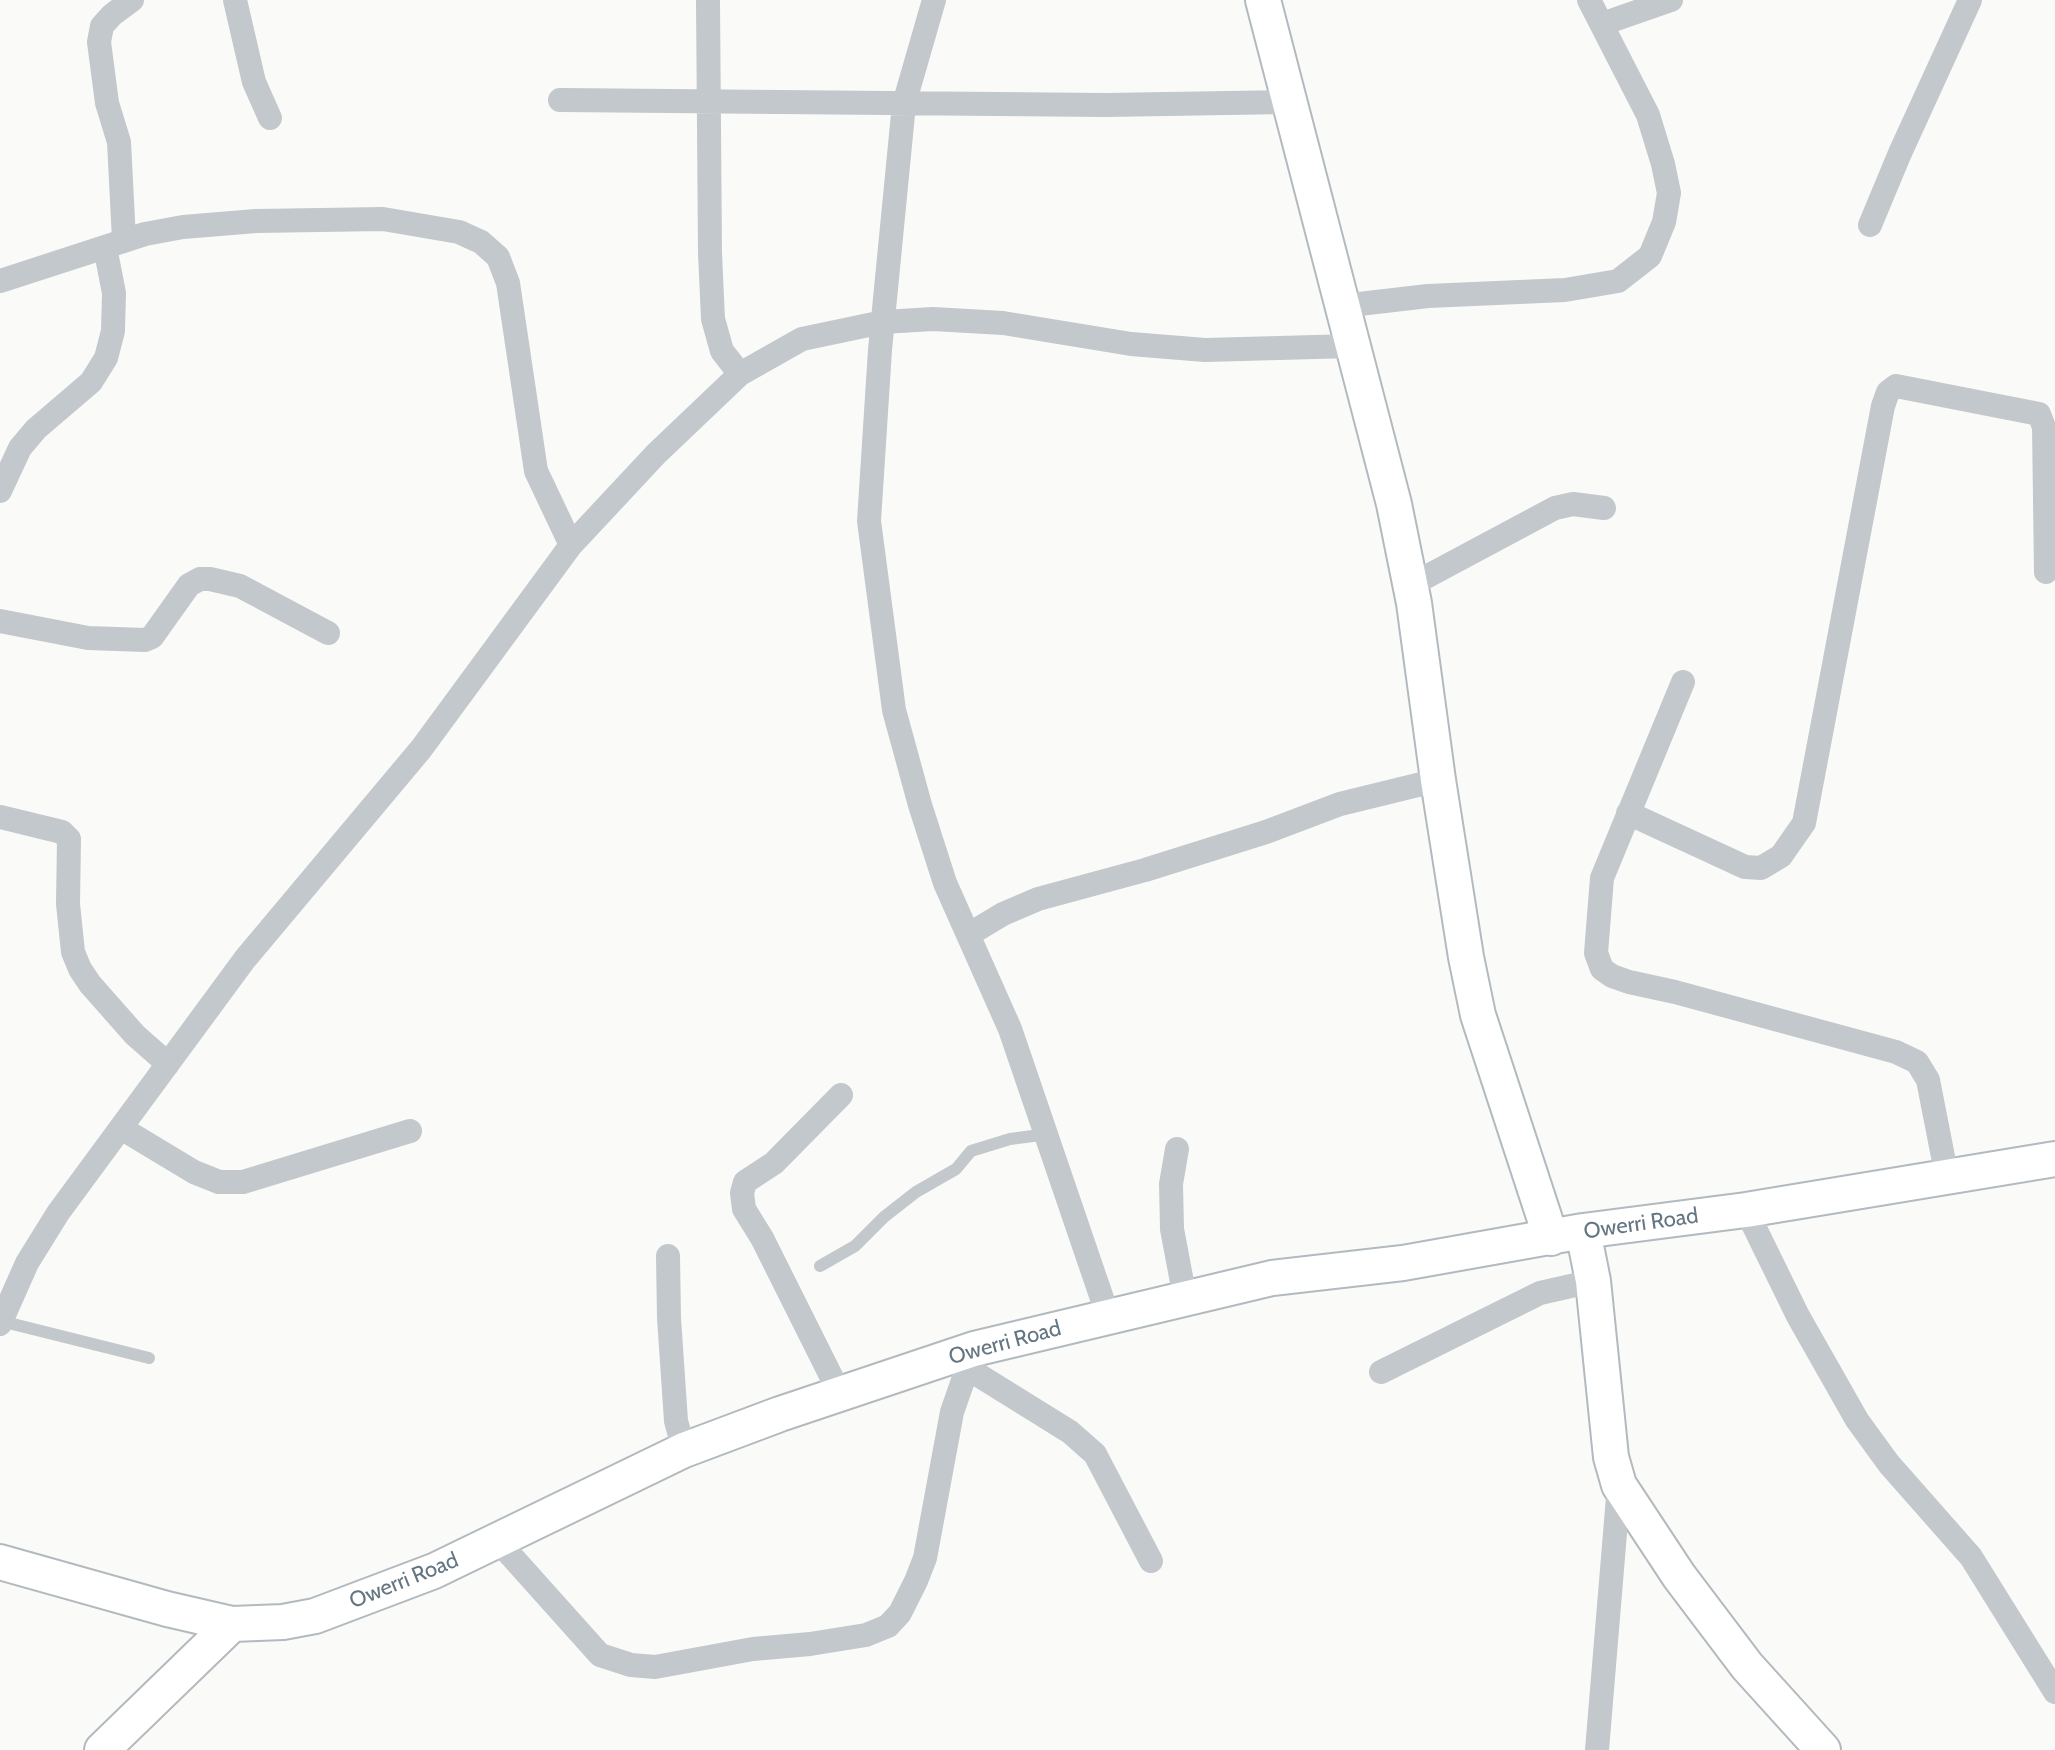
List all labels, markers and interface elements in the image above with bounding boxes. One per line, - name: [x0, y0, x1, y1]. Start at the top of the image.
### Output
- street label: Owerri Road: [1582, 1203, 1700, 1245]
- street label: Owerri Road: [946, 1315, 1064, 1371]
- street label: Owerri Road: [346, 1547, 462, 1615]

